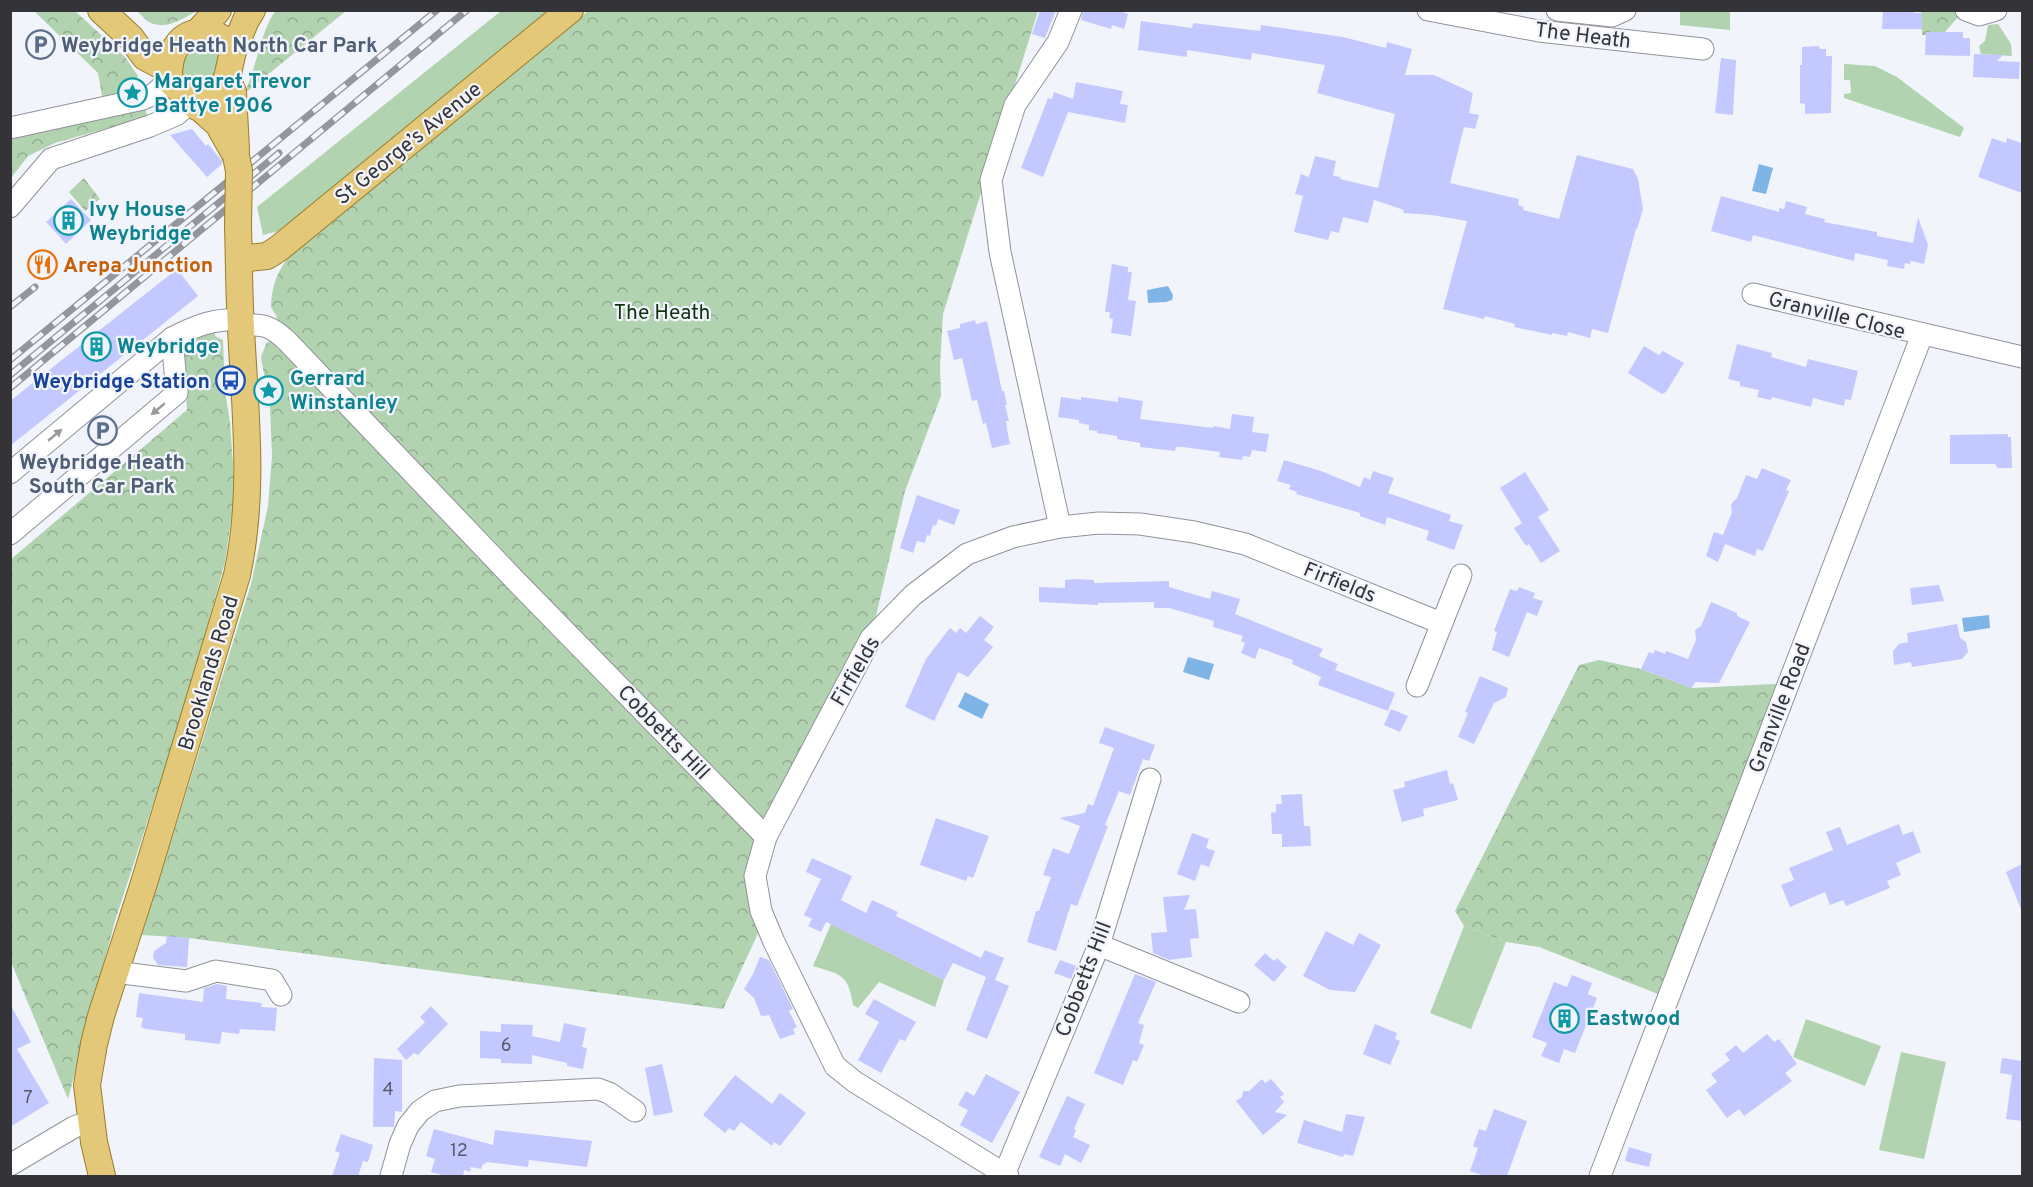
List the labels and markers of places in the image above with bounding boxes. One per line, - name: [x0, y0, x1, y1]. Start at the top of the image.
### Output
- parking icon: Weybridge Heath North Car Park: [24, 29, 56, 61]
- place label: Weybridge Heath North Car Park: [61, 33, 378, 60]
- place label: Margaret Trevor Battye 1906: [154, 69, 311, 120]
- place icon: Margaret Trevor Battye 1906: [117, 77, 149, 109]
- place label: Ivy House Weybridge: [89, 197, 191, 248]
- building icon: Ivy House Weybridge: [52, 205, 84, 237]
- restaurant icon: Arepa Junction: [26, 249, 58, 281]
- place label: Arepa Junction: [63, 253, 213, 280]
- building icon: Weybridge: [80, 330, 112, 362]
- place label: Weybridge: [117, 334, 219, 361]
- bus stop icon: Weybridge Station: [215, 365, 247, 397]
- place label: Gerrard Winstanley: [290, 366, 398, 417]
- place label: Weybridge Station: [32, 369, 210, 396]
- place icon: Gerrard Winstanley: [253, 374, 285, 406]
- parking icon: Weybridge Heath South Car Park: [86, 415, 118, 447]
- place label: Weybridge Heath South Car Park: [19, 450, 185, 501]
- building icon: Eastwood: [1549, 1002, 1581, 1034]
- place label: Eastwood: [1586, 1006, 1680, 1033]

